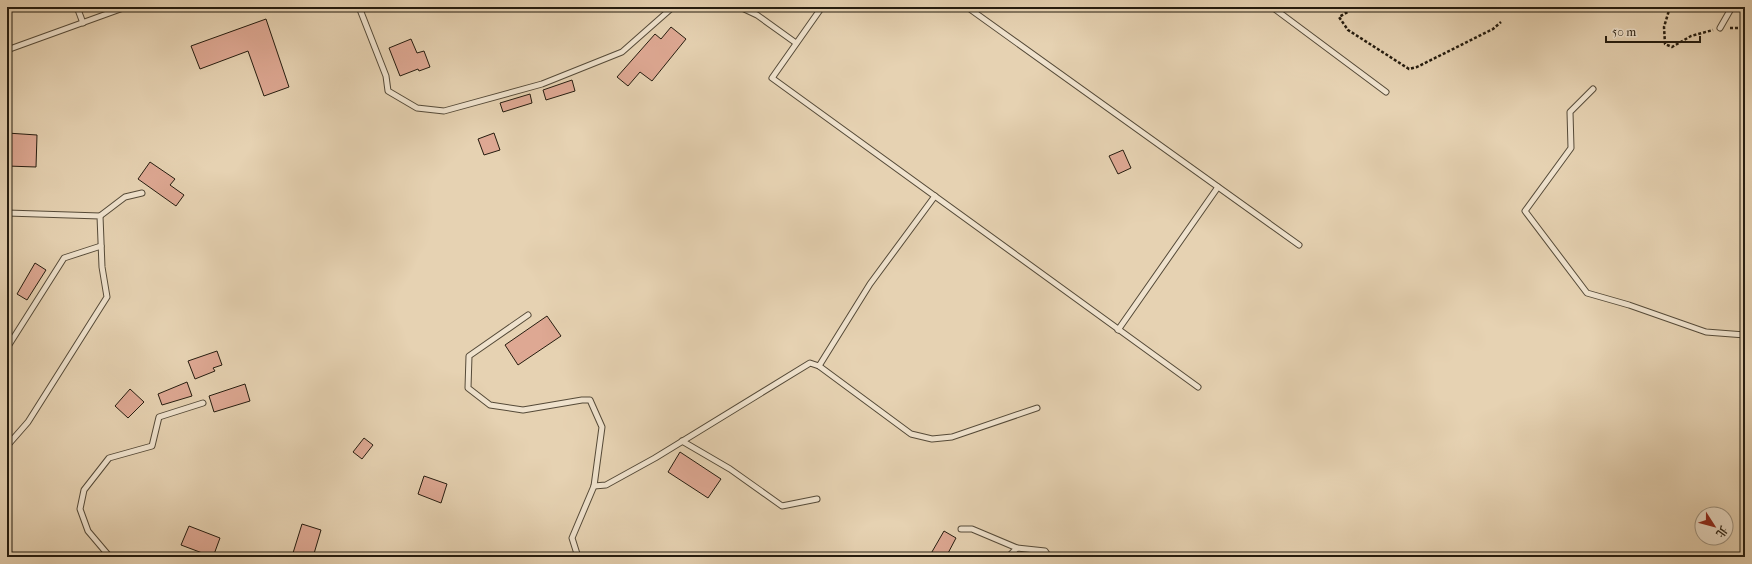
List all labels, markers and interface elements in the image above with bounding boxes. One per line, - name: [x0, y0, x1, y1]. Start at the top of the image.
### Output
- scale bar: [1606, 18, 1700, 44]
- text: 50 m: [1612, 25, 1636, 39]
- north arrow: [1694, 506, 1734, 546]
- text: 北: [1713, 523, 1730, 540]

